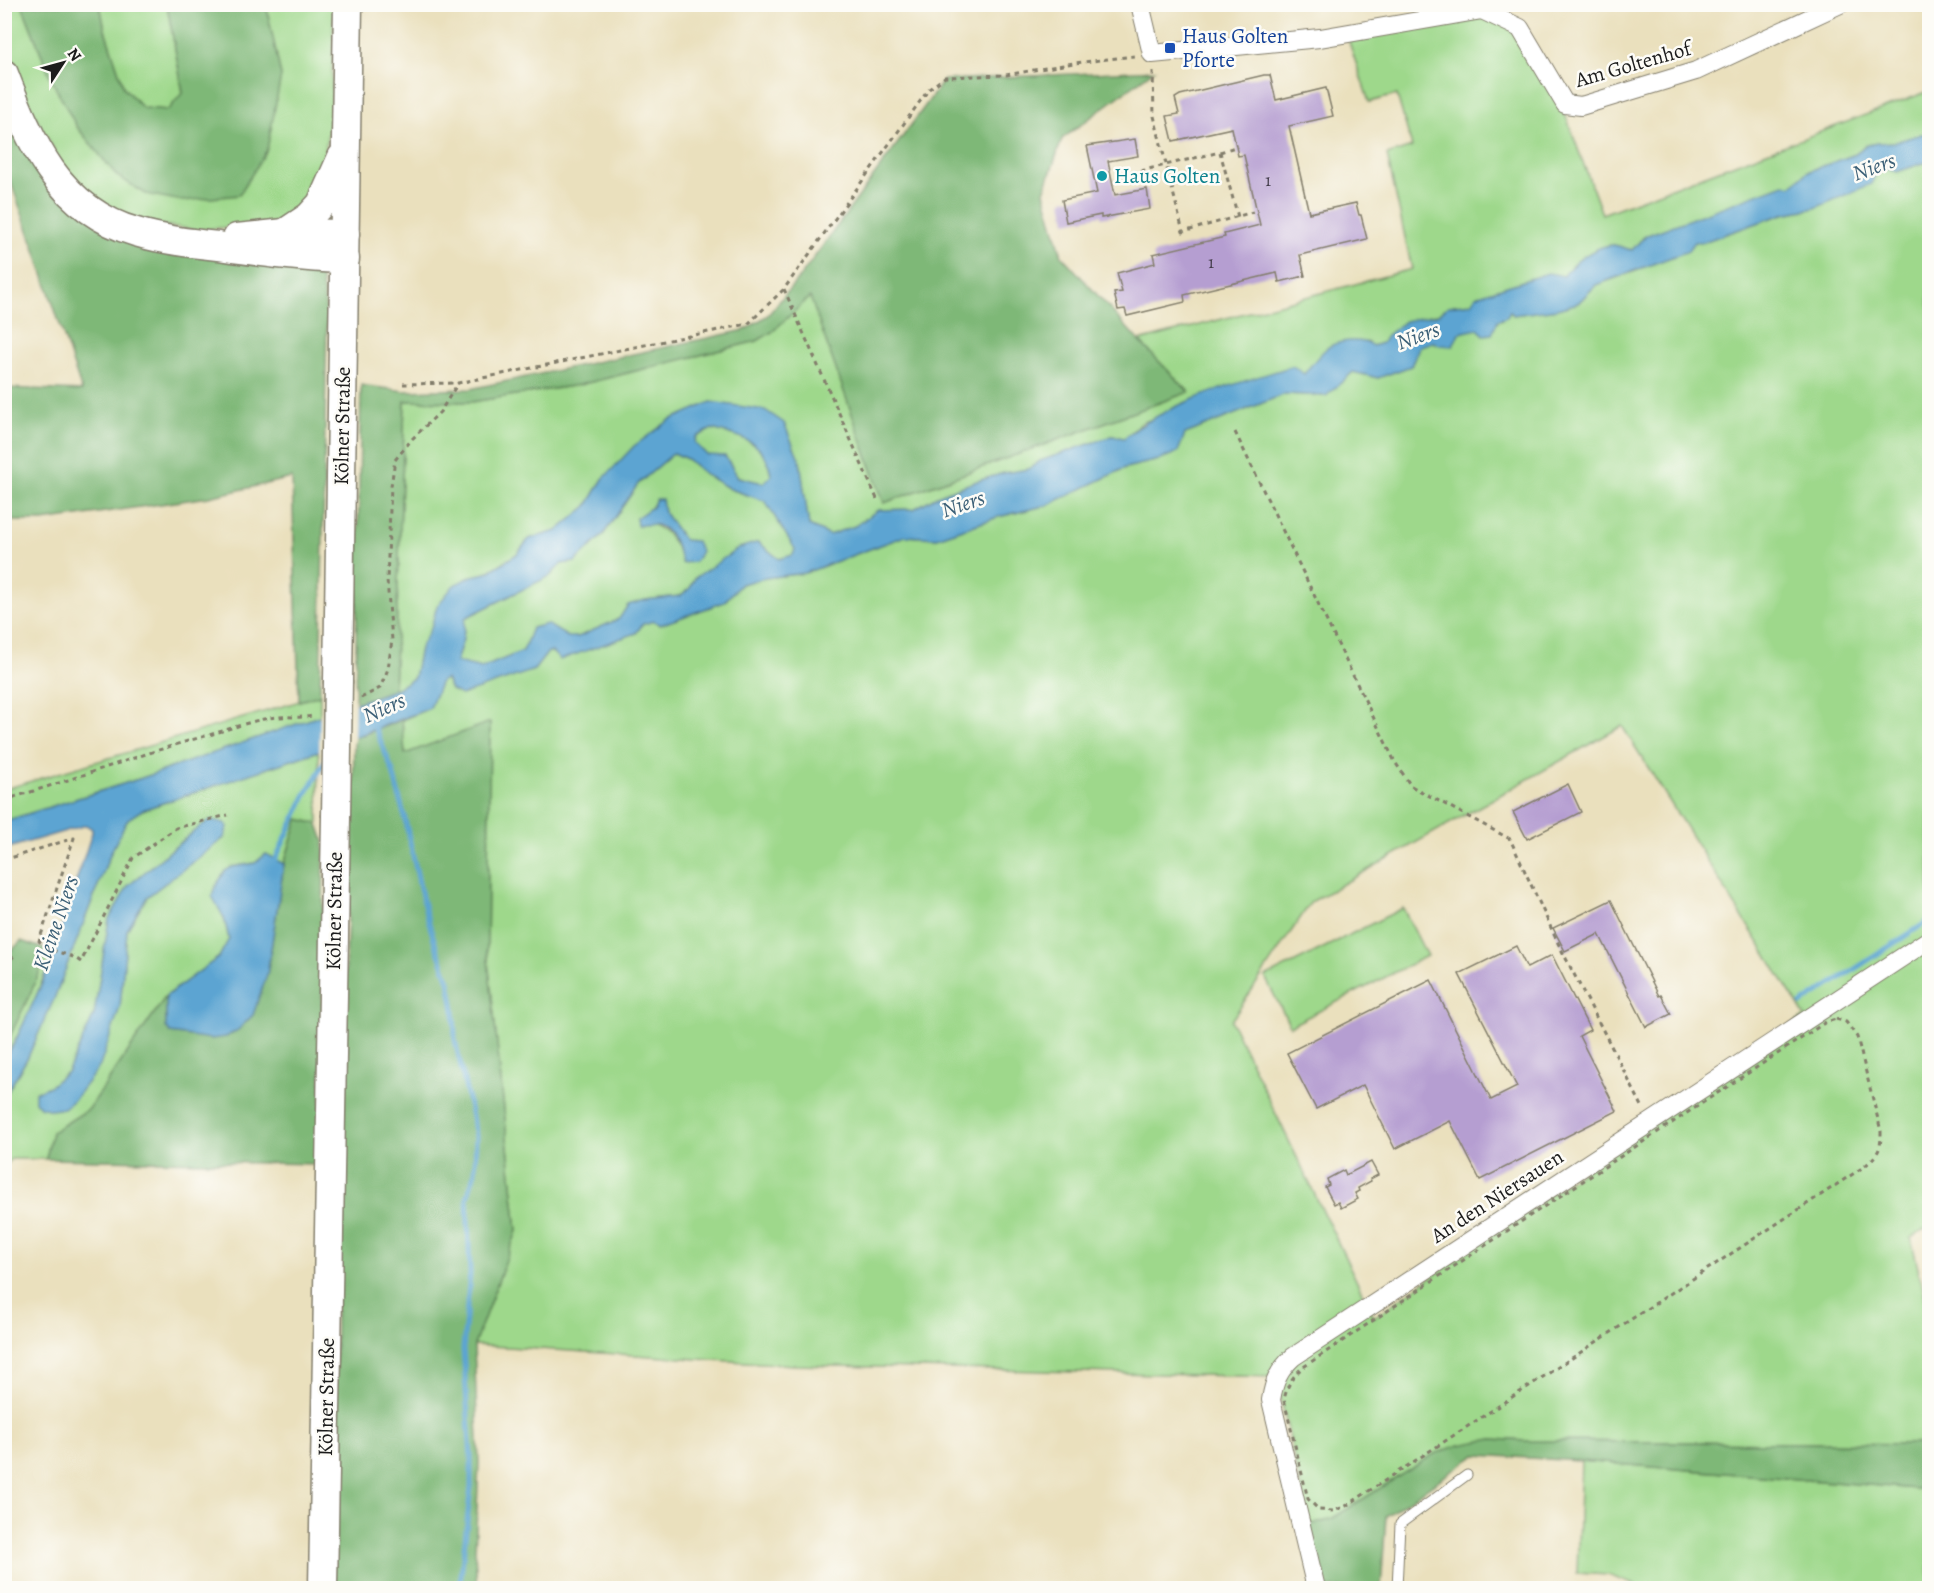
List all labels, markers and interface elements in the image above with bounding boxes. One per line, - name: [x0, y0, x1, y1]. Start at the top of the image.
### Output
- place label: Haus Golten Pforte: [1182, 22, 1288, 74]
- north arrow: [33, 33, 93, 93]
- street label: Am Goltenhof: [1571, 33, 1697, 94]
- marker: Haus Golten Pforte: [1163, 41, 1177, 55]
- text: N: [62, 44, 87, 66]
- water label: Niers: [1848, 145, 1900, 189]
- place label: Haus Golten: [1114, 162, 1220, 190]
- house number: 1: [1265, 168, 1271, 192]
- marker: Haus Golten: [1095, 169, 1109, 183]
- house number: 1: [1208, 250, 1214, 274]
- water label: Niers: [1392, 314, 1444, 358]
- street label: Kölner Straße: [327, 366, 357, 486]
- water label: Niers: [937, 483, 989, 525]
- water label: Niers: [358, 685, 411, 731]
- street label: Kölner Straße: [319, 851, 349, 971]
- water label: Kleine Niers: [26, 871, 86, 975]
- street label: An den Niersauen: [1425, 1143, 1569, 1250]
- street label: Kölner Straße: [311, 1337, 341, 1457]

